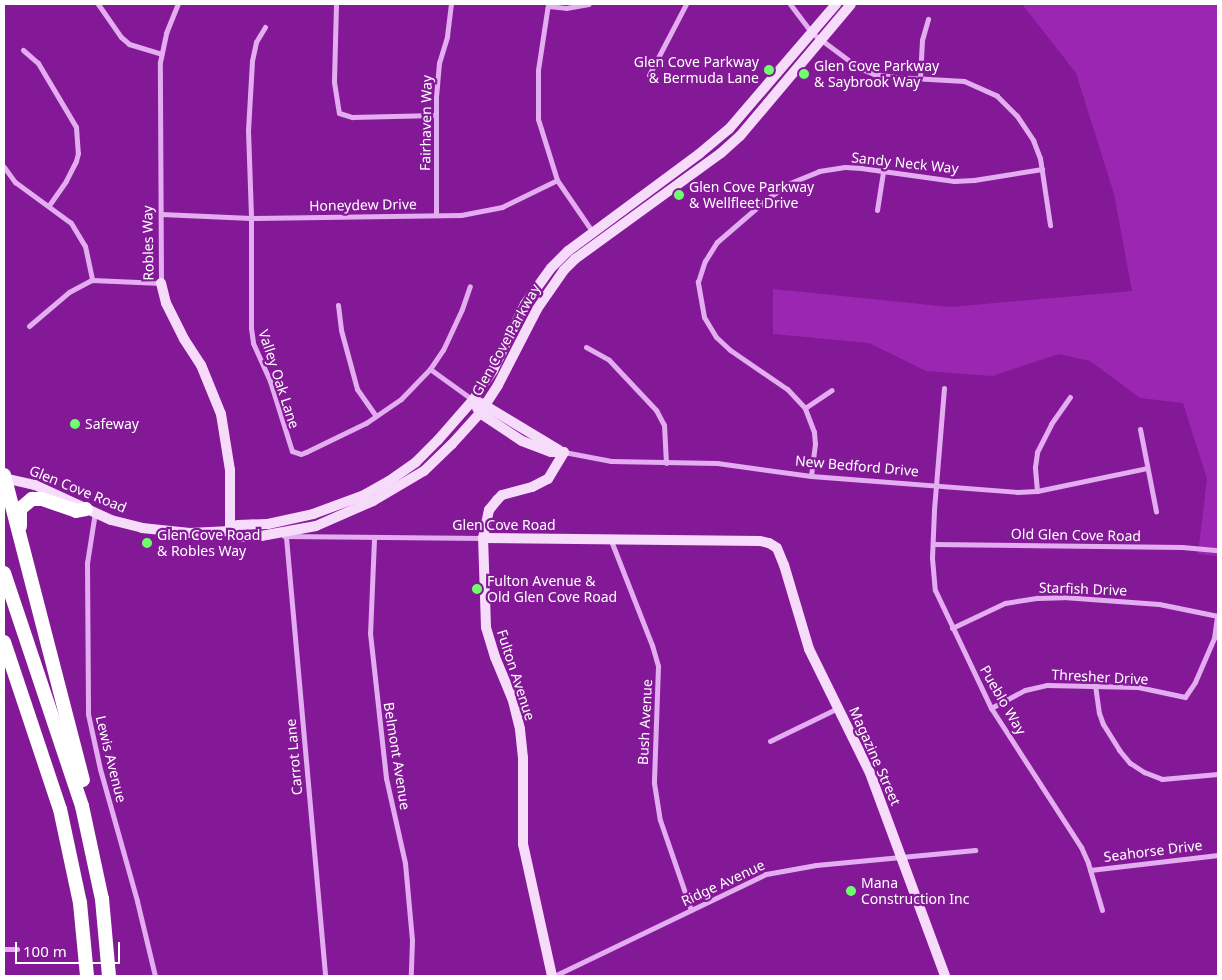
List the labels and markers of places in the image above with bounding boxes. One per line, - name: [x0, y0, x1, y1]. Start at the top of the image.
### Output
- place label: Glen Cove Parkway & Bermuda Lane: [634, 54, 759, 86]
- place label: Glen Cove Parkway & Saybrook Way: [814, 58, 939, 90]
- marker: Glen Cove Parkway & Bermuda Lane: [763, 64, 775, 76]
- marker: Glen Cove Parkway & Saybrook Way: [798, 68, 810, 80]
- place label: Glen Cove Parkway & Wellfleet Drive: [689, 179, 814, 212]
- marker: Glen Cove Parkway & Wellfleet Drive: [673, 189, 685, 201]
- place label: Safeway: [85, 416, 139, 432]
- marker: Safeway: [69, 418, 81, 430]
- place label: Glen Cove Road & Robles Way: [157, 527, 260, 560]
- marker: Glen Cove Road & Robles Way: [141, 537, 153, 549]
- place label: Fulton Avenue & Old Glen Cove Road: [487, 573, 617, 606]
- marker: Fulton Avenue & Old Glen Cove Road: [471, 583, 483, 595]
- place label: Mana Construction Inc: [861, 875, 969, 908]
- marker: Mana Construction Inc: [845, 885, 857, 897]

